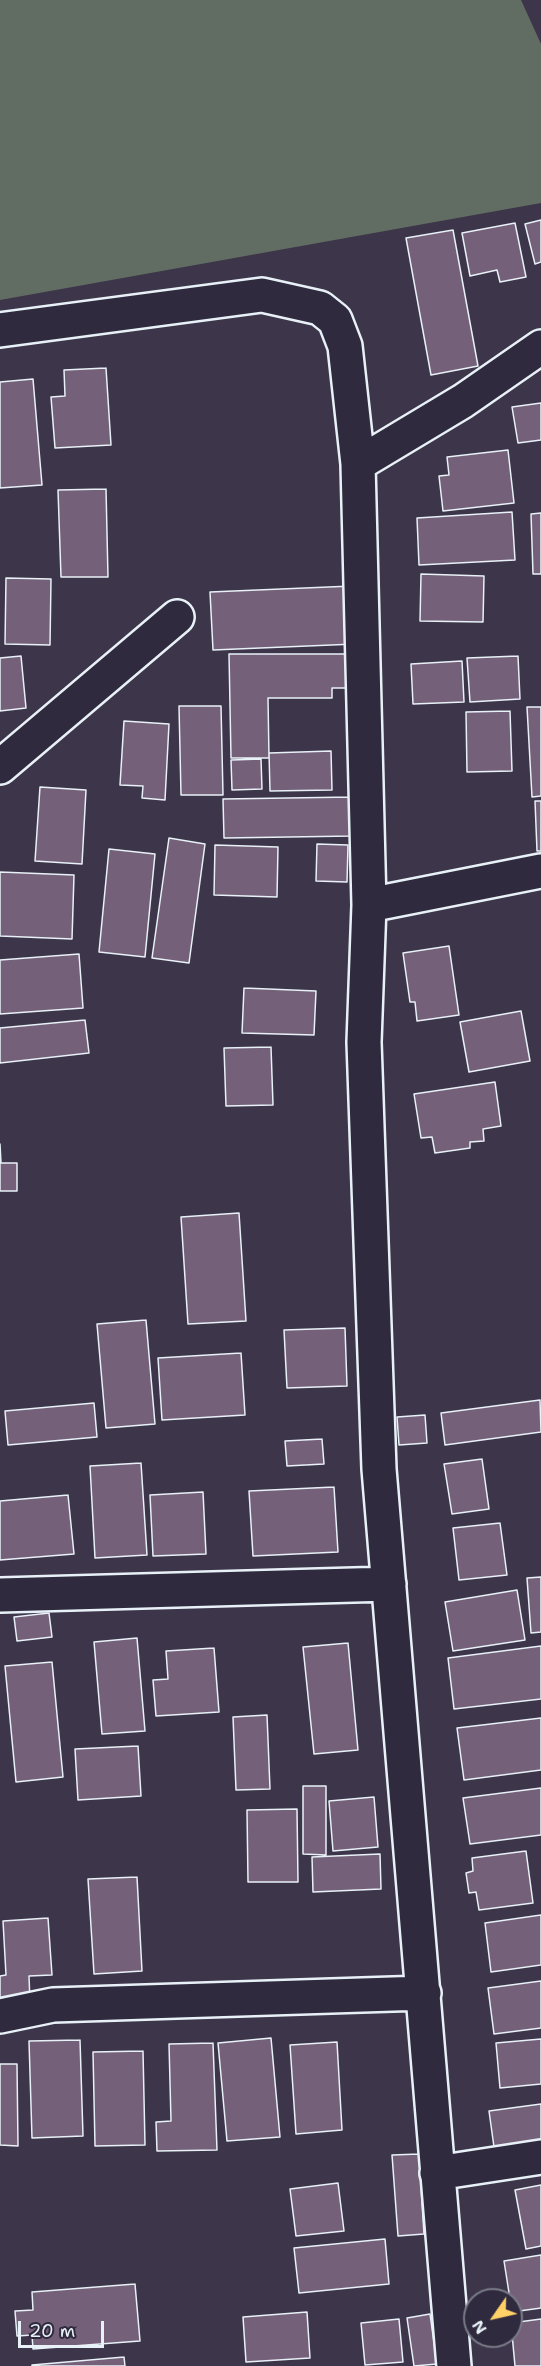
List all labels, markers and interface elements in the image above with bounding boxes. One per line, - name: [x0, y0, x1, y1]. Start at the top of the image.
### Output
- north arrow: [463, 2288, 523, 2348]
- scale bar: [21, 2309, 106, 2347]
- text: N: [467, 2316, 492, 2338]
- text: 20 m: [29, 2319, 75, 2343]

